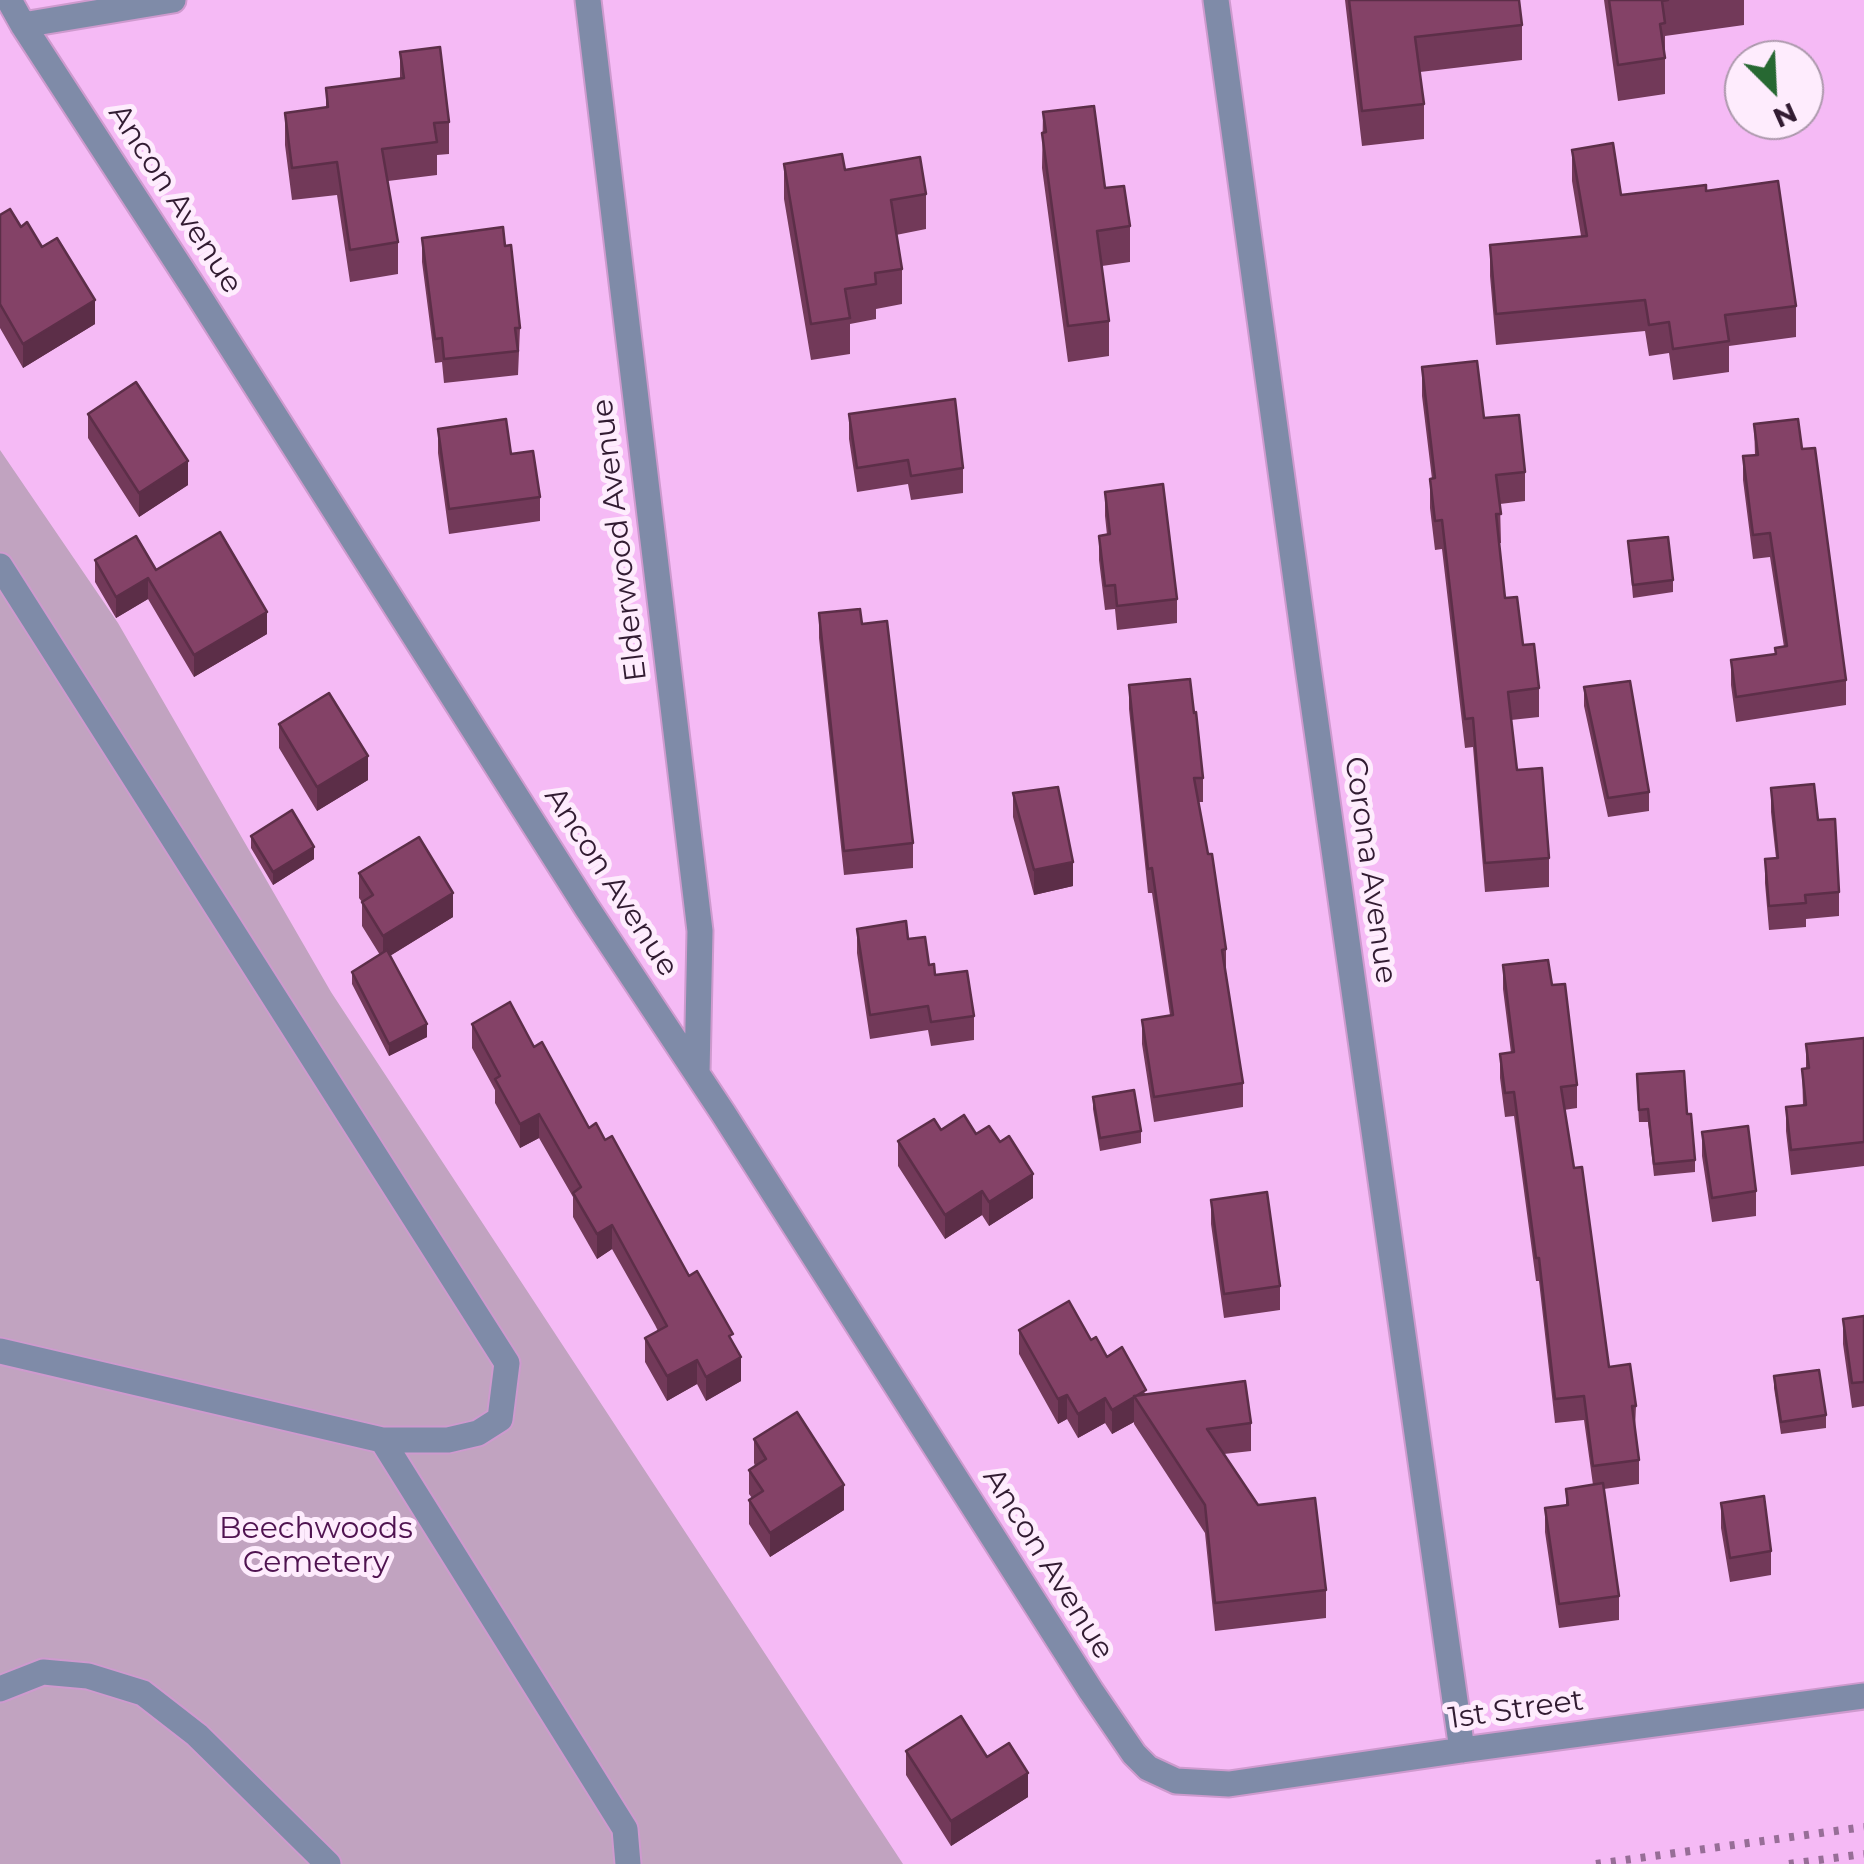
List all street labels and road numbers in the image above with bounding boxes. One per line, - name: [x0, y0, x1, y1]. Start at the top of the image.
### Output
- street label: Ancon Avenue: [100, 98, 250, 300]
- street label: Elderwood Avenue: [585, 397, 655, 683]
- street label: Corona Avenue: [1336, 754, 1404, 986]
- street label: Ancon Avenue: [536, 781, 686, 983]
- street label: Ancon Avenue: [975, 1462, 1121, 1666]
- street label: 1st Street: [1446, 1683, 1586, 1737]

